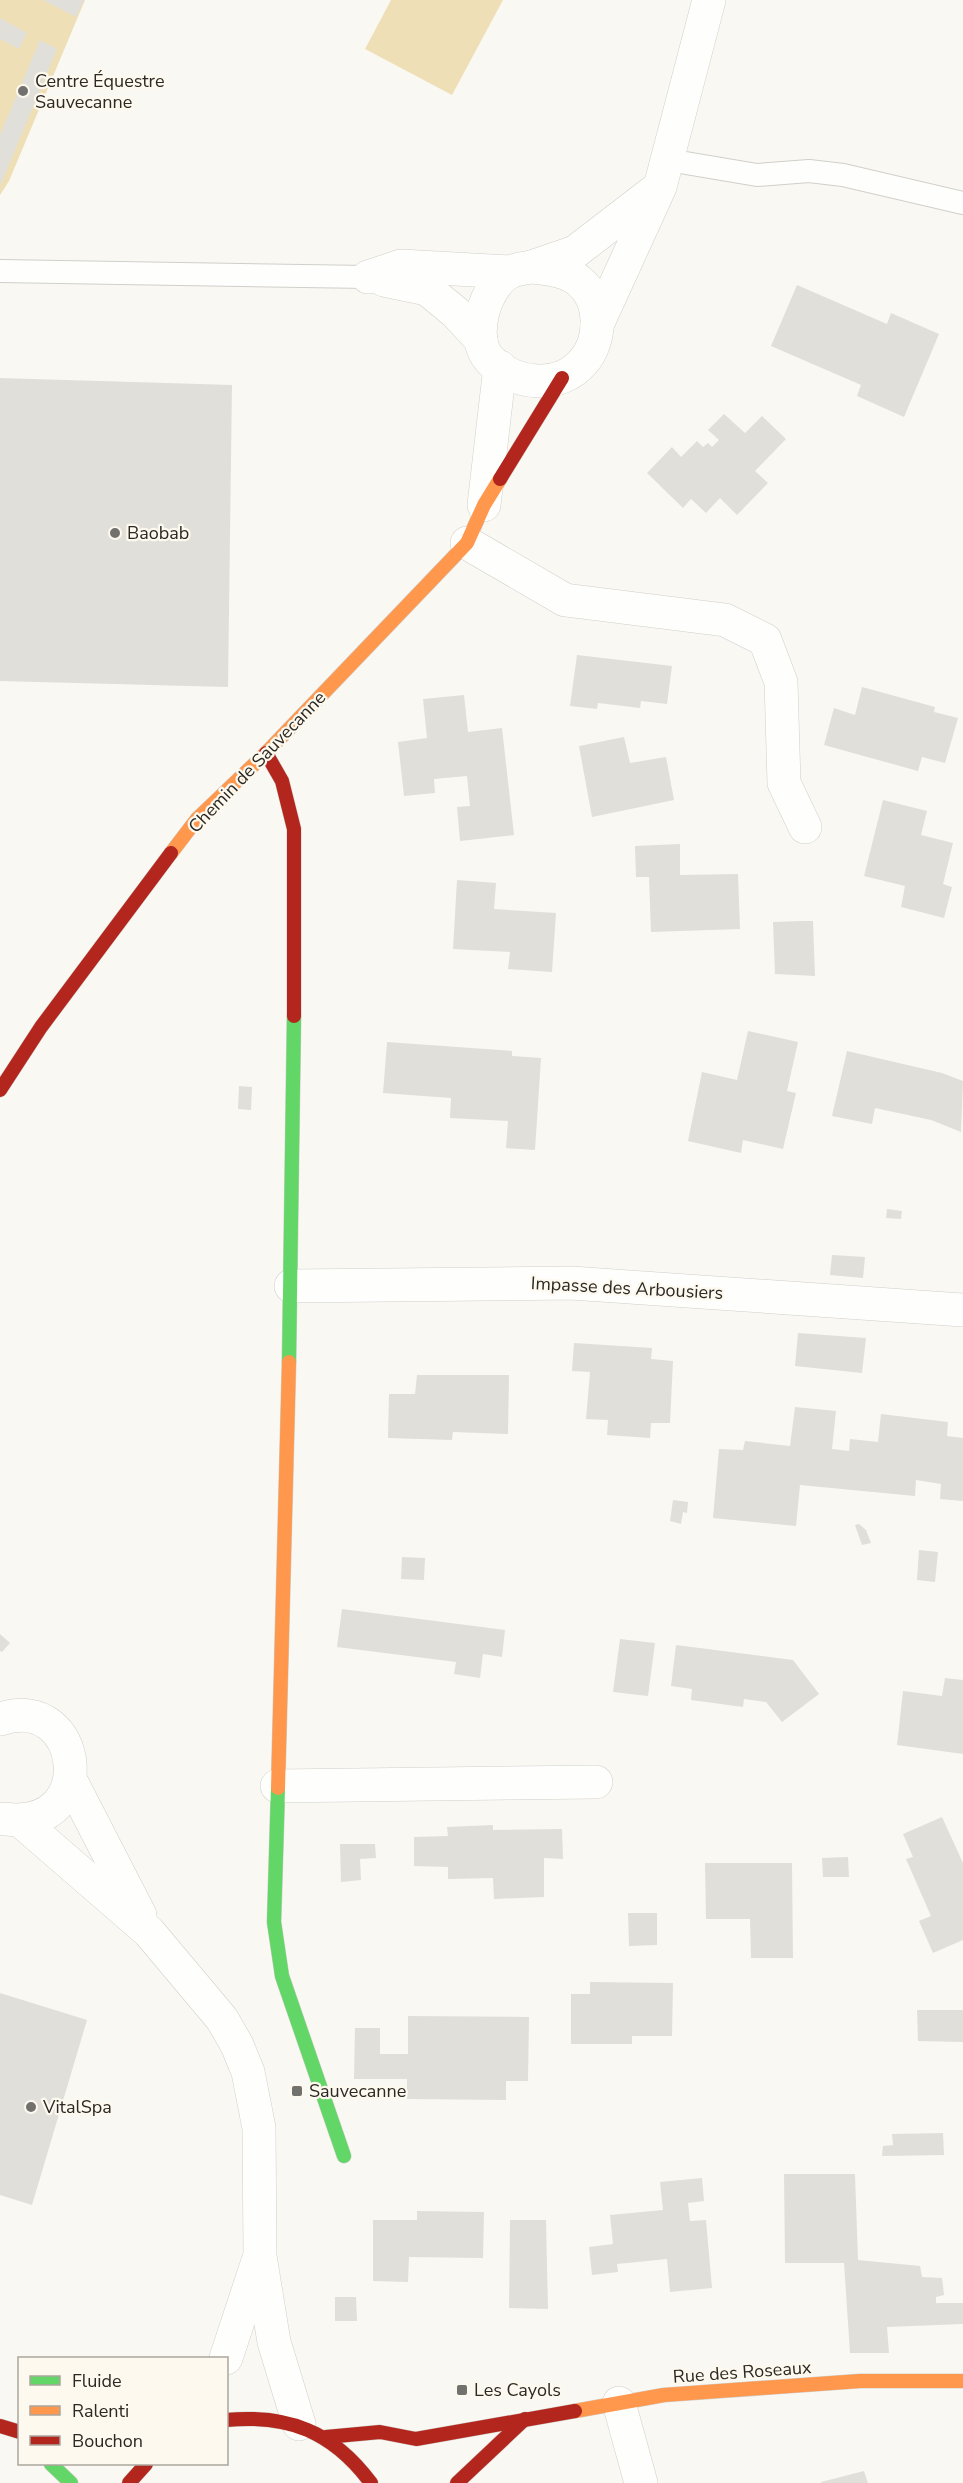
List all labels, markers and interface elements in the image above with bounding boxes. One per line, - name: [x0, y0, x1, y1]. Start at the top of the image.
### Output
- place label: Centre Équestre Sauvecanne: [35, 69, 164, 114]
- marker: Centre Équestre Sauvecanne: [16, 84, 30, 98]
- place label: Baobab: [127, 521, 189, 545]
- marker: Baobab: [108, 526, 122, 540]
- street label: Chemin de Sauvecanne: [183, 686, 331, 838]
- street label: Impasse des Arbousiers: [530, 1271, 724, 1305]
- place label: Sauvecanne: [309, 2079, 406, 2103]
- marker: Sauvecanne: [290, 2084, 304, 2098]
- place label: VitalSpa: [42, 2095, 112, 2119]
- marker: VitalSpa: [24, 2100, 38, 2114]
- street label: Rue des Roseaux: [672, 2355, 813, 2389]
- legend: [18, 2357, 228, 2465]
- text: Fluide: [72, 2369, 122, 2393]
- place label: Les Cayols: [474, 2378, 561, 2402]
- marker: Les Cayols: [455, 2383, 469, 2397]
- text: Ralenti: [72, 2399, 129, 2423]
- text: Bouchon: [72, 2429, 143, 2453]

